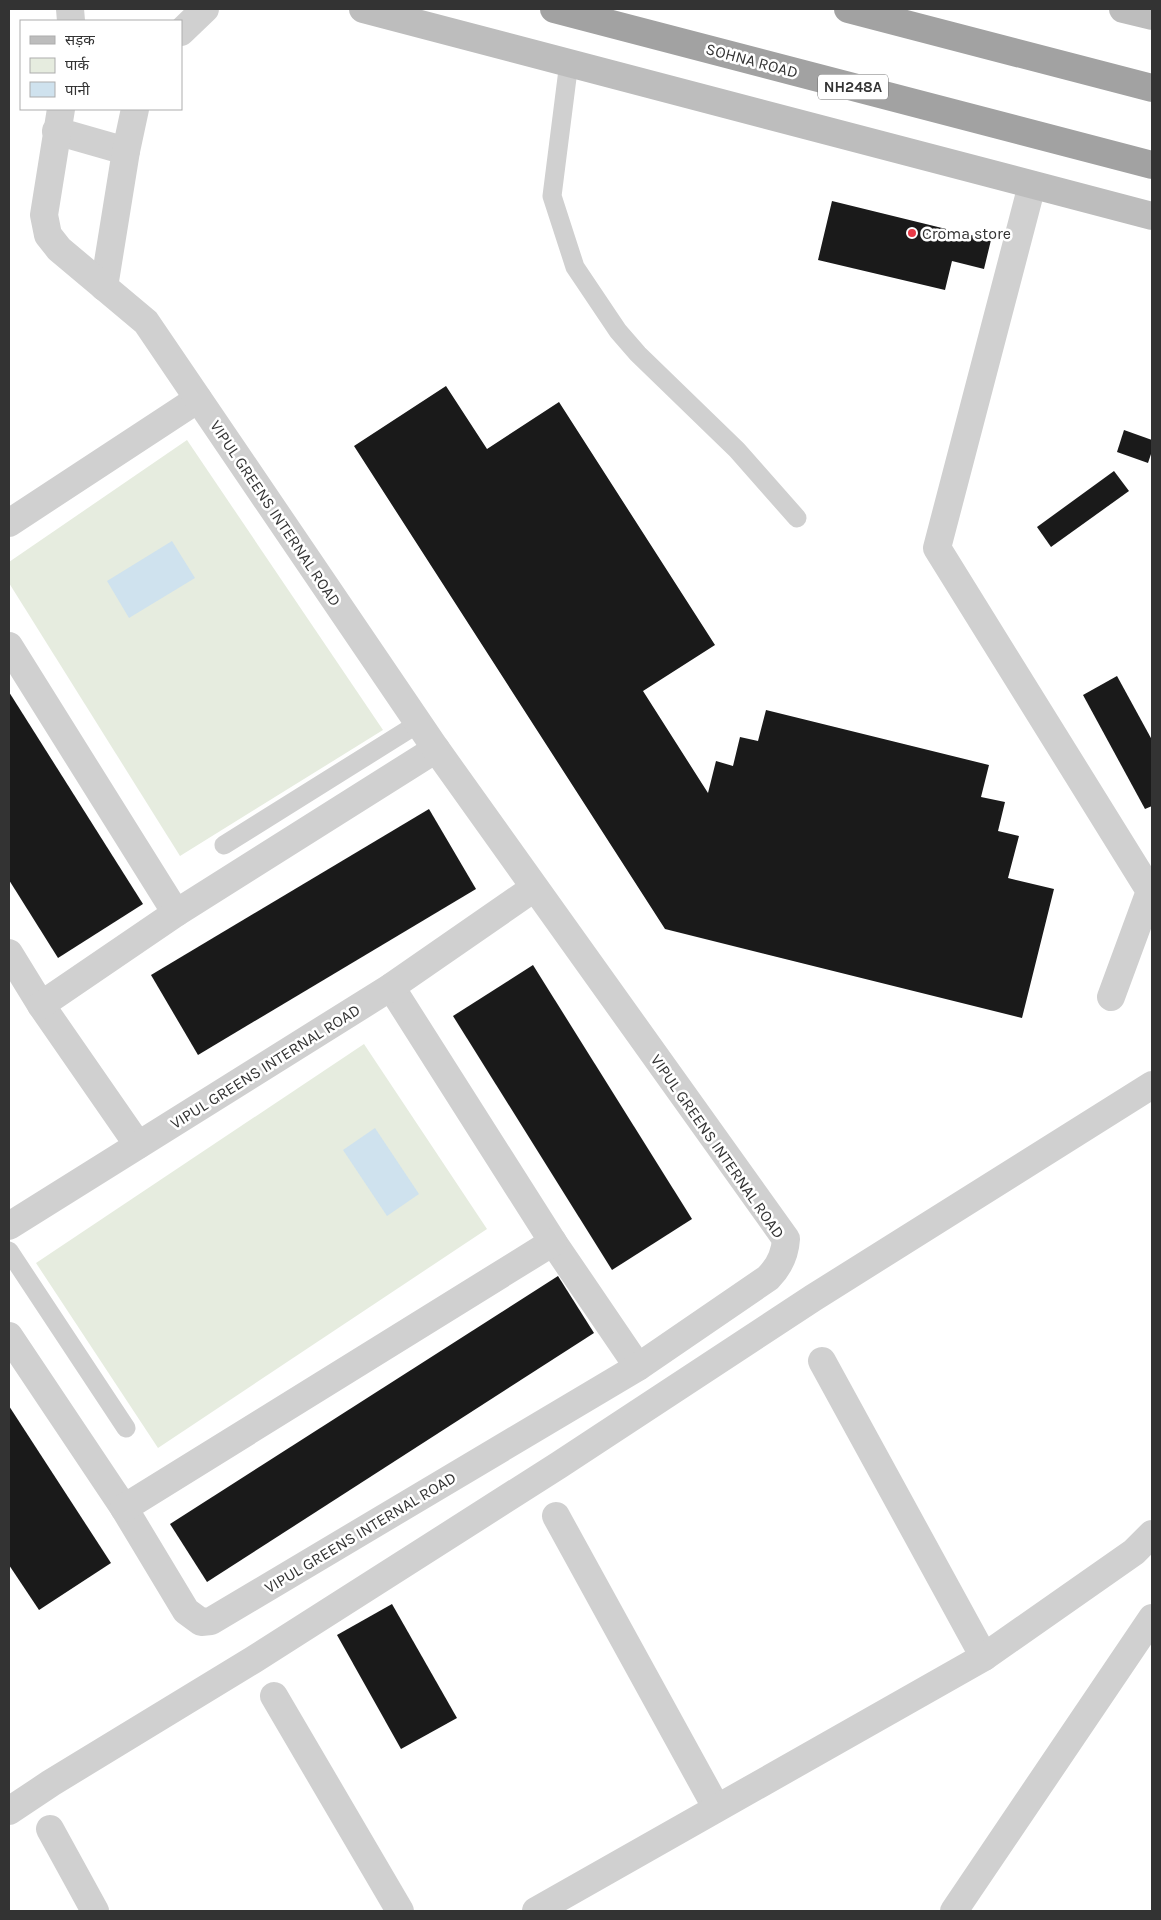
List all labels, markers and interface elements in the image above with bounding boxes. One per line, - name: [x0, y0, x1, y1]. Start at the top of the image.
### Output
- legend: [20, 20, 182, 110]
- text: सड़क: [65, 31, 95, 49]
- street label: SOHNA ROAD: [704, 39, 800, 82]
- text: पार्क: [65, 56, 89, 74]
- road number: NH248A: [818, 74, 888, 100]
- text: पानी: [65, 81, 91, 99]
- place label: Croma store: [922, 224, 1011, 243]
- marker: Croma store: [906, 227, 918, 239]
- street label: VIPUL GREENS INTERNAL ROAD: [206, 417, 345, 610]
- street label: VIPUL GREENS INTERNAL ROAD: [167, 1000, 364, 1133]
- street label: VIPUL GREENS INTERNAL ROAD: [647, 1051, 788, 1242]
- street label: VIPUL GREENS INTERNAL ROAD: [261, 1468, 459, 1597]

